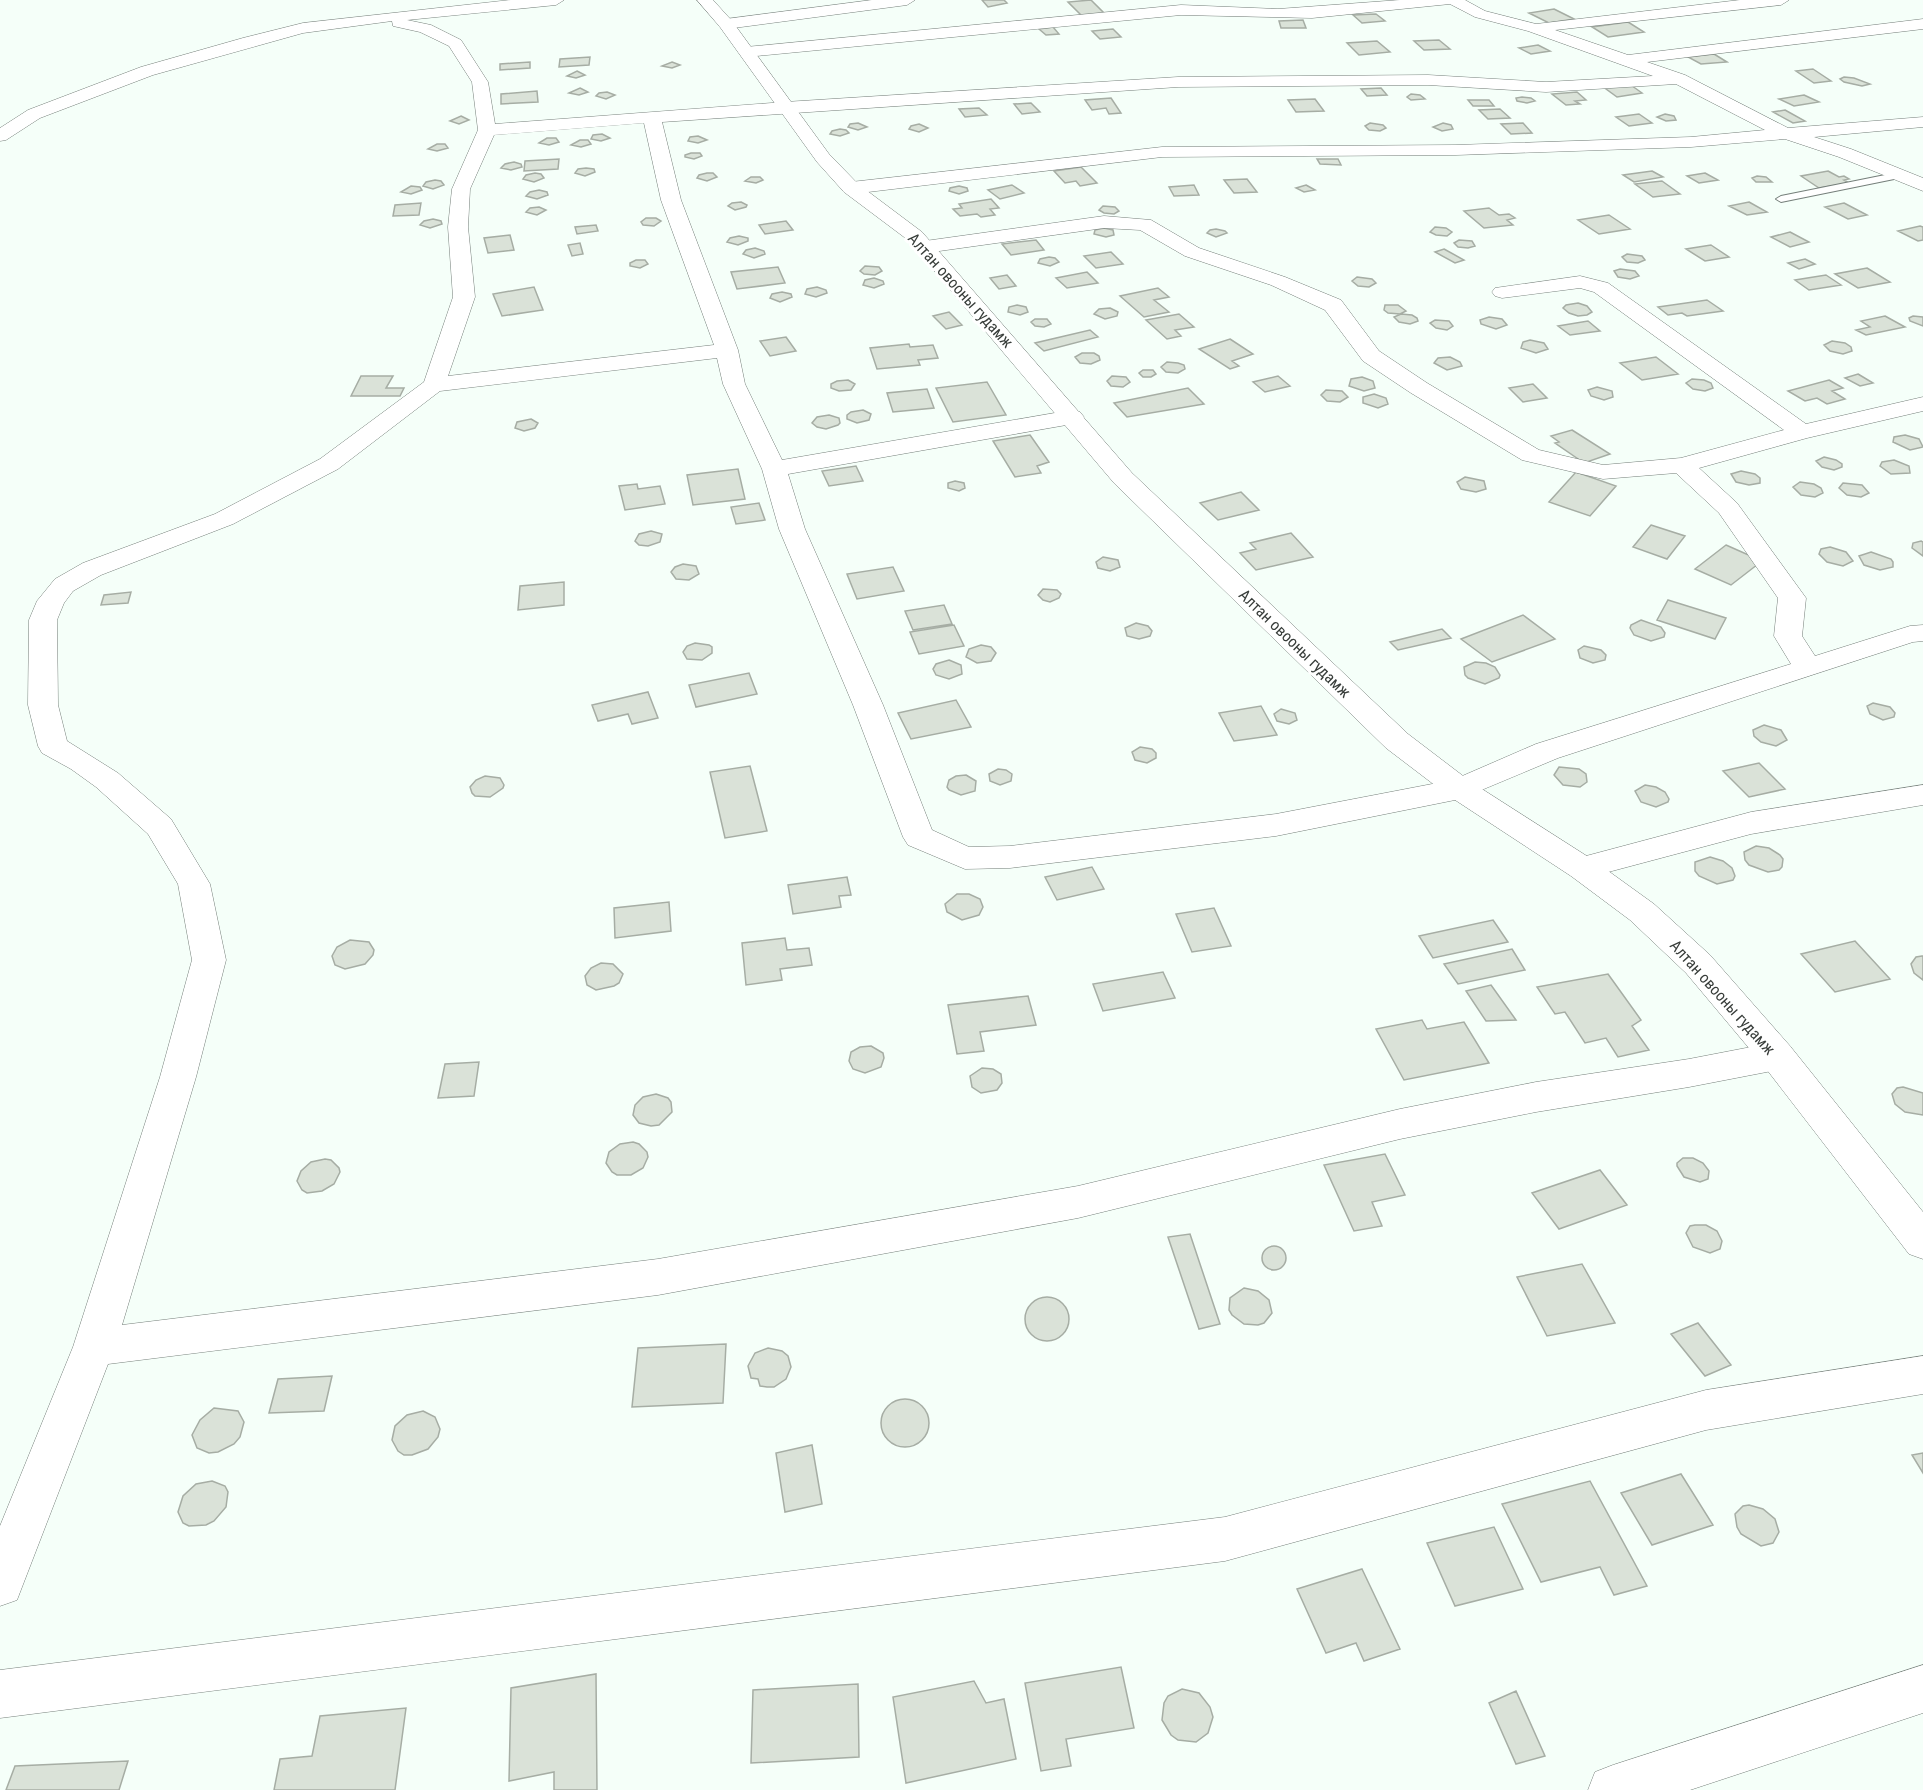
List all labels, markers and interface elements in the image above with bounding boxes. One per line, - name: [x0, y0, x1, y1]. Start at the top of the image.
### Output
- street label: Алтан овооны гудамж: [904, 229, 1017, 352]
- street label: Алтан овооны гудамж: [1235, 585, 1355, 702]
- street label: Алтан овооны гудамж: [1666, 936, 1779, 1059]

